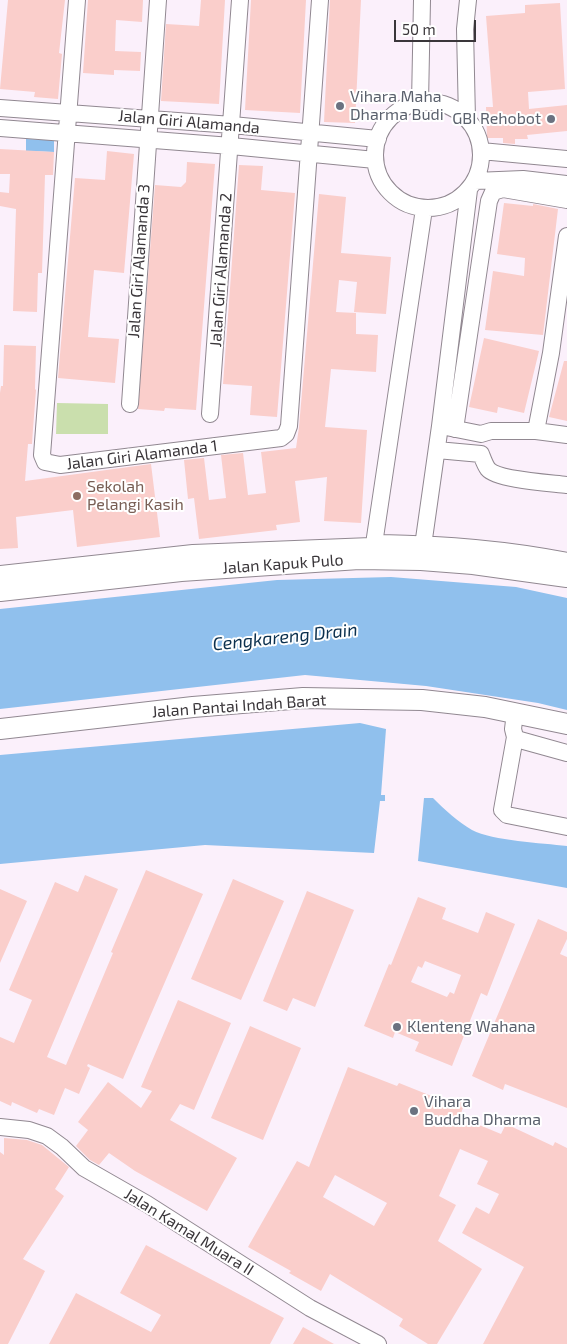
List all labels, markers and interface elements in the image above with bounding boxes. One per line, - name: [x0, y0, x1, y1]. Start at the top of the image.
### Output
- scale bar: [397, 10, 480, 42]
- text: 50 m: [402, 20, 436, 38]
- place label: Vihara Maha Dharma Budi: [350, 87, 444, 125]
- marker: Vihara Maha Dharma Budi: [334, 100, 346, 112]
- street label: Jalan Giri Alamanda: [117, 106, 261, 138]
- place label: GBI Rehobot: [452, 109, 541, 129]
- marker: GBI Rehobot: [545, 113, 557, 125]
- street label: Jalan Giri Alamanda 3: [124, 183, 154, 339]
- street label: Jalan Giri Alamanda 2: [206, 192, 236, 348]
- street label: Jalan Giri Alamanda 1: [65, 436, 219, 474]
- place label: Sekolah Pelangi Kasih: [87, 477, 184, 515]
- marker: Sekolah Pelangi Kasih: [71, 490, 83, 502]
- street label: Jalan Kapuk Pulo: [222, 550, 344, 578]
- water label: Cengkareng Drain: [211, 619, 359, 655]
- street label: Jalan Pantai Indah Barat: [151, 690, 327, 722]
- place label: Klenteng Wahana: [407, 1017, 535, 1037]
- marker: Klenteng Wahana: [391, 1021, 403, 1033]
- place label: Vihara Buddha Dharma: [424, 1092, 541, 1130]
- marker: Vihara Buddha Dharma: [408, 1105, 420, 1117]
- street label: Jalan Kamal Muara II: [121, 1184, 257, 1280]

